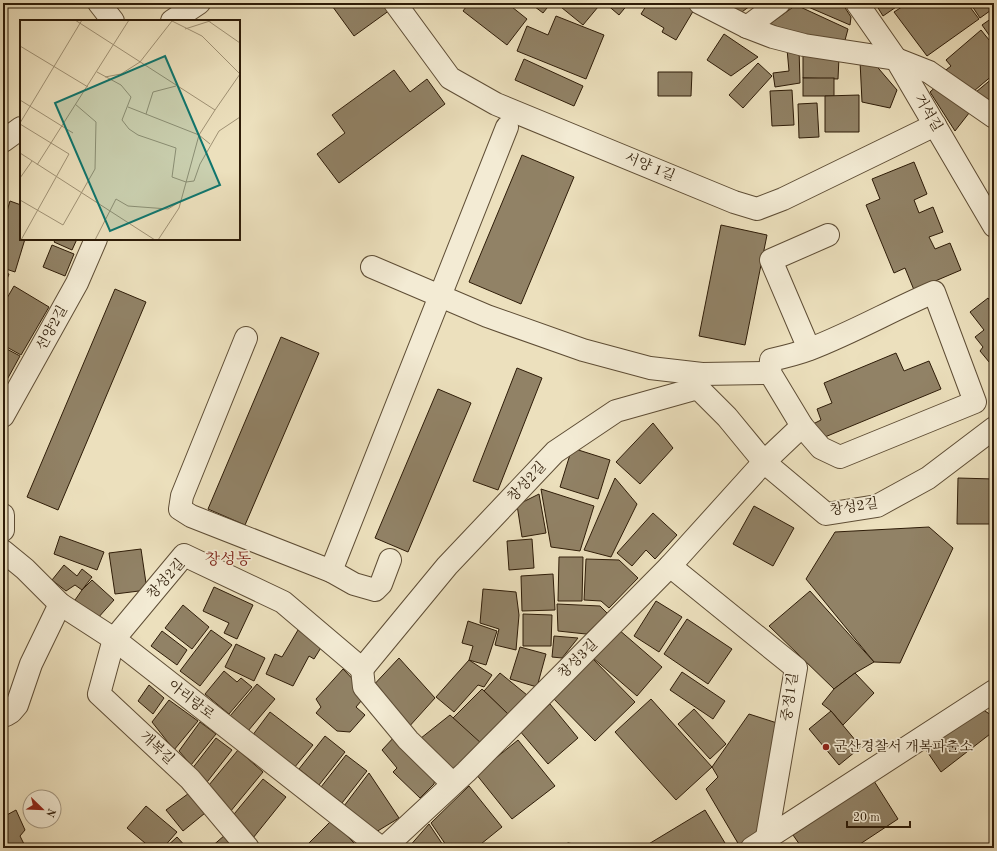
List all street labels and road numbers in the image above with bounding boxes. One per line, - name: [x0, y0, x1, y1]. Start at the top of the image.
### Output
- street label: 거석길: [912, 91, 945, 134]
- street label: 서양 1길: [623, 150, 677, 183]
- street label: 선양2길: [33, 303, 70, 353]
- street label: 창성2길: [505, 459, 549, 505]
- street label: 창성2길: [829, 495, 879, 518]
- street label: 창성2길: [144, 556, 187, 602]
- street label: 창성3길: [555, 636, 600, 681]
- street label: 중정1길: [779, 672, 800, 722]
- street label: 아리랑로: [165, 677, 218, 722]
- street label: 개복길: [137, 728, 177, 767]

